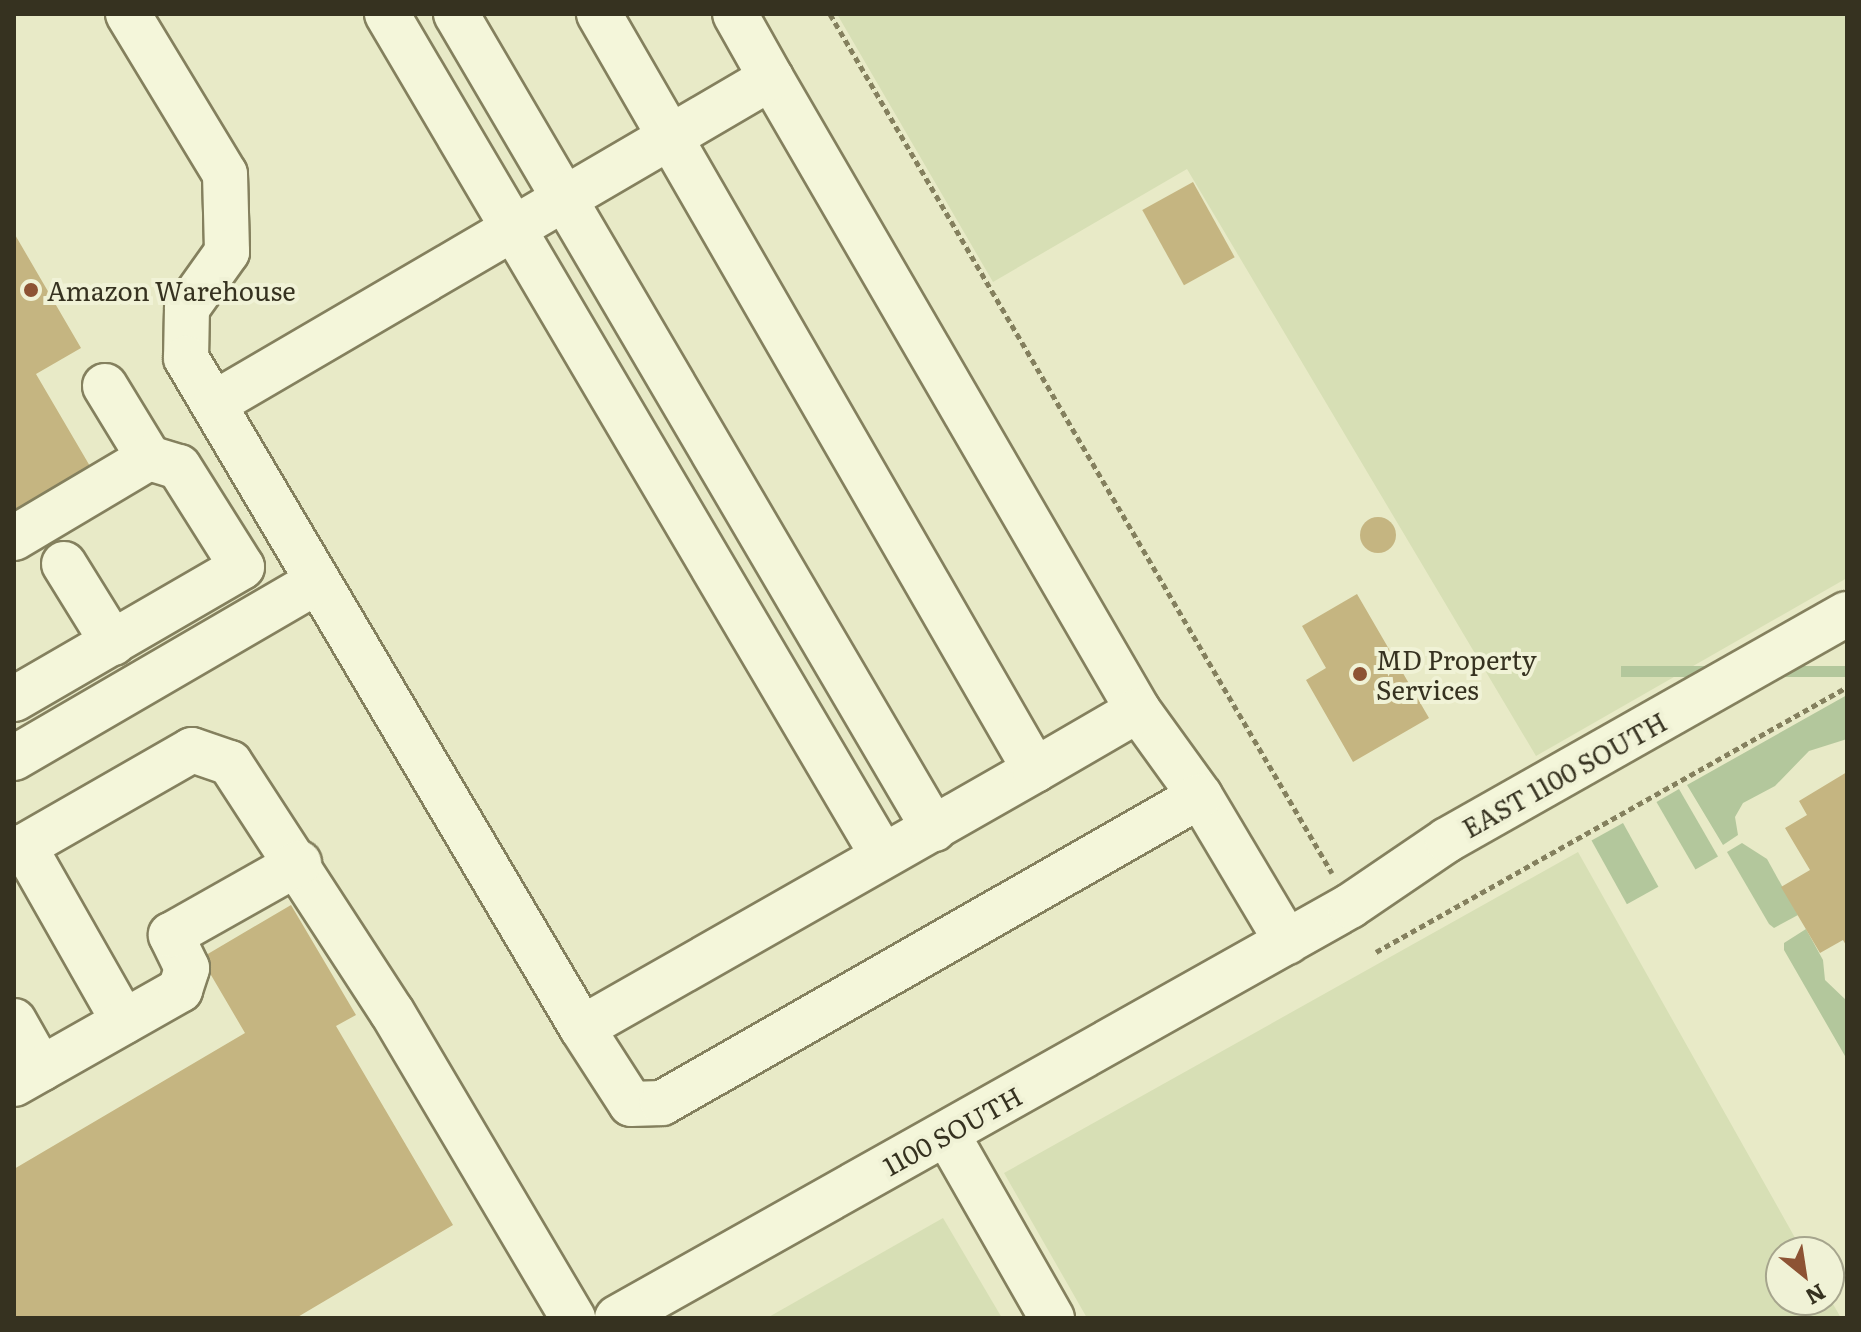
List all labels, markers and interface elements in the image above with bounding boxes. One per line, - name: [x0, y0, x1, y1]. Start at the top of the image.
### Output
- place label: Amazon Warehouse: [47, 274, 296, 306]
- marker: Amazon Warehouse: [22, 281, 40, 299]
- place label: MD Property Services: [1376, 643, 1537, 704]
- marker: MD Property Services: [1351, 665, 1369, 683]
- street label: EAST 1100 SOUTH: [1456, 705, 1672, 843]
- street label: 1100 SOUTH: [877, 1079, 1027, 1181]
- north arrow: [1765, 1236, 1845, 1316]
- text: N: [1800, 1277, 1832, 1314]

